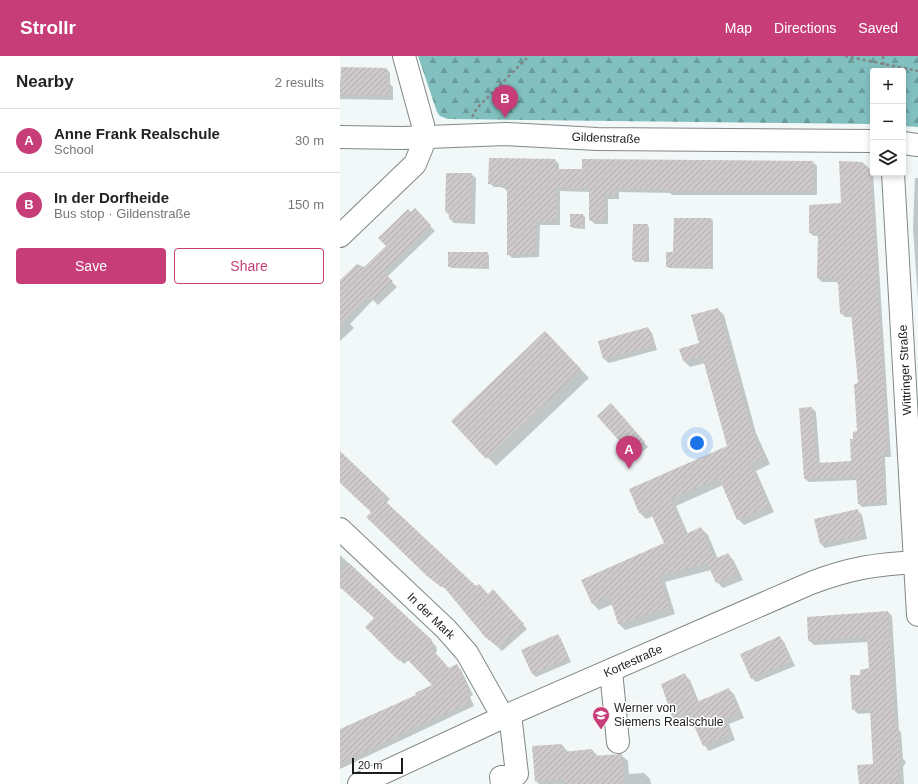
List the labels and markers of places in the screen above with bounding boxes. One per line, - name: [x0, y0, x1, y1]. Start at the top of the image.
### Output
- pin: B: [492, 85, 518, 118]
- pin: A: [616, 436, 642, 469]
- place label: Werner von Siemens Realschule: [614, 701, 724, 729]
- school or university icon: Werner von Siemens Realschule: [591, 705, 611, 730]

